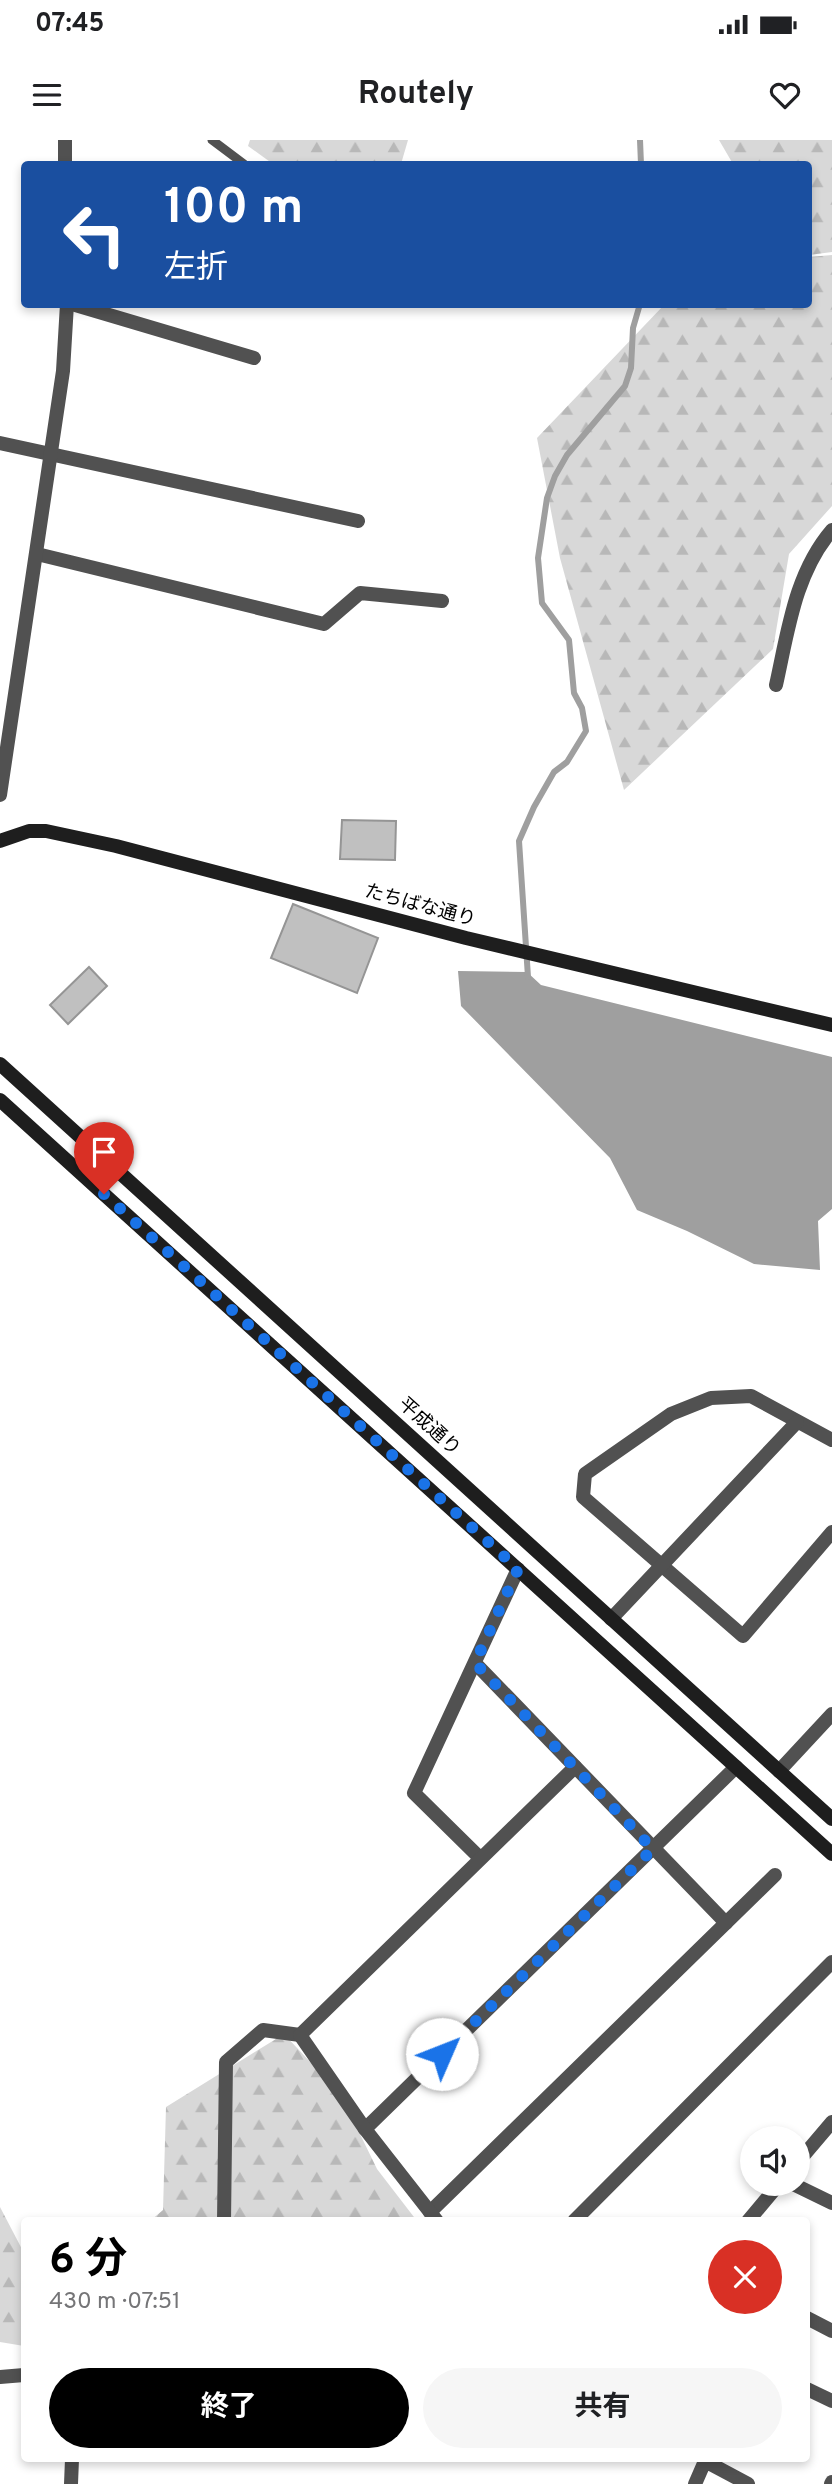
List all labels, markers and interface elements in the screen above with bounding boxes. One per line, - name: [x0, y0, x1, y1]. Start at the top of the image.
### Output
- text: 07:45: [35, 8, 105, 41]
- text: Routely: [358, 75, 474, 115]
- icon: menu: [28, 76, 66, 114]
- icon: heart: [766, 76, 804, 114]
- text: 100 m: [164, 179, 303, 241]
- icon: left: [49, 189, 140, 280]
- text: 左折: [164, 249, 228, 289]
- street label: たちばな通り: [362, 880, 478, 932]
- pin: [74, 1122, 134, 1194]
- icon: arrive: [85, 1133, 123, 1171]
- street label: 平成通り: [393, 1393, 465, 1461]
- position arrow: [405, 2017, 479, 2091]
- map controls: [740, 2126, 810, 2196]
- button: sound: [740, 2126, 810, 2196]
- text: 6 分: [49, 2235, 127, 2288]
- button: close: [708, 2240, 782, 2314]
- text: 430 m · 07:51: [49, 2288, 181, 2317]
- button: 終了: [49, 2368, 409, 2448]
- button: 共有: [423, 2368, 782, 2448]

